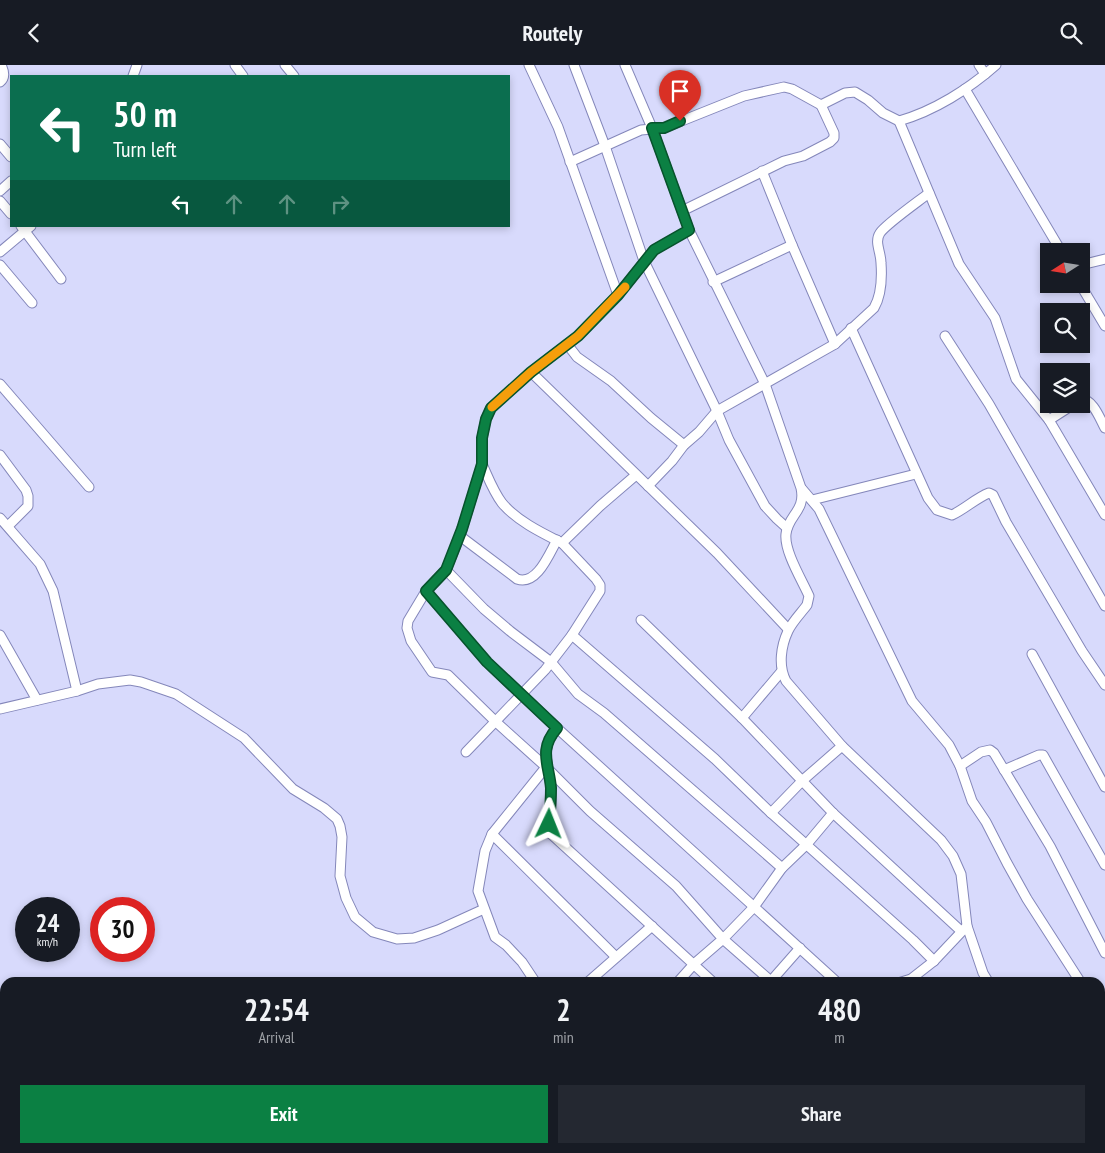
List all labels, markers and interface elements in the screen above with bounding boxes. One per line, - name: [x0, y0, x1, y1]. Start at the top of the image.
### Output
- icon: back: [20, 19, 48, 47]
- text: Routely: [523, 19, 582, 47]
- icon: search: [1057, 19, 1085, 47]
- pin: [659, 70, 701, 121]
- icon: arrive: [666, 77, 694, 105]
- text: 50 m: [113, 91, 177, 137]
- icon: left: [30, 95, 95, 160]
- text: Turn left: [113, 135, 177, 163]
- icon: left: [167, 190, 195, 218]
- icon: ahead: [220, 190, 248, 218]
- icon: ahead: [273, 190, 301, 218]
- icon: right: [326, 190, 354, 218]
- north arrow: [1040, 243, 1090, 293]
- map controls: [1040, 243, 1090, 413]
- button: search: [1040, 303, 1090, 353]
- button: layers: [1040, 363, 1090, 413]
- position arrow: [522, 797, 574, 849]
- speed limit sign: 30: [90, 897, 155, 962]
- text: 24: [36, 907, 59, 939]
- text: km/h: [37, 934, 58, 949]
- text: 22:54: [244, 990, 309, 1029]
- text: 2: [556, 990, 571, 1029]
- text: 480: [818, 990, 861, 1029]
- text: Arrival: [258, 1027, 295, 1047]
- text: min: [553, 1027, 574, 1047]
- text: m: [834, 1027, 845, 1047]
- button: Exit: [20, 1085, 548, 1143]
- button: Share: [558, 1085, 1085, 1143]

